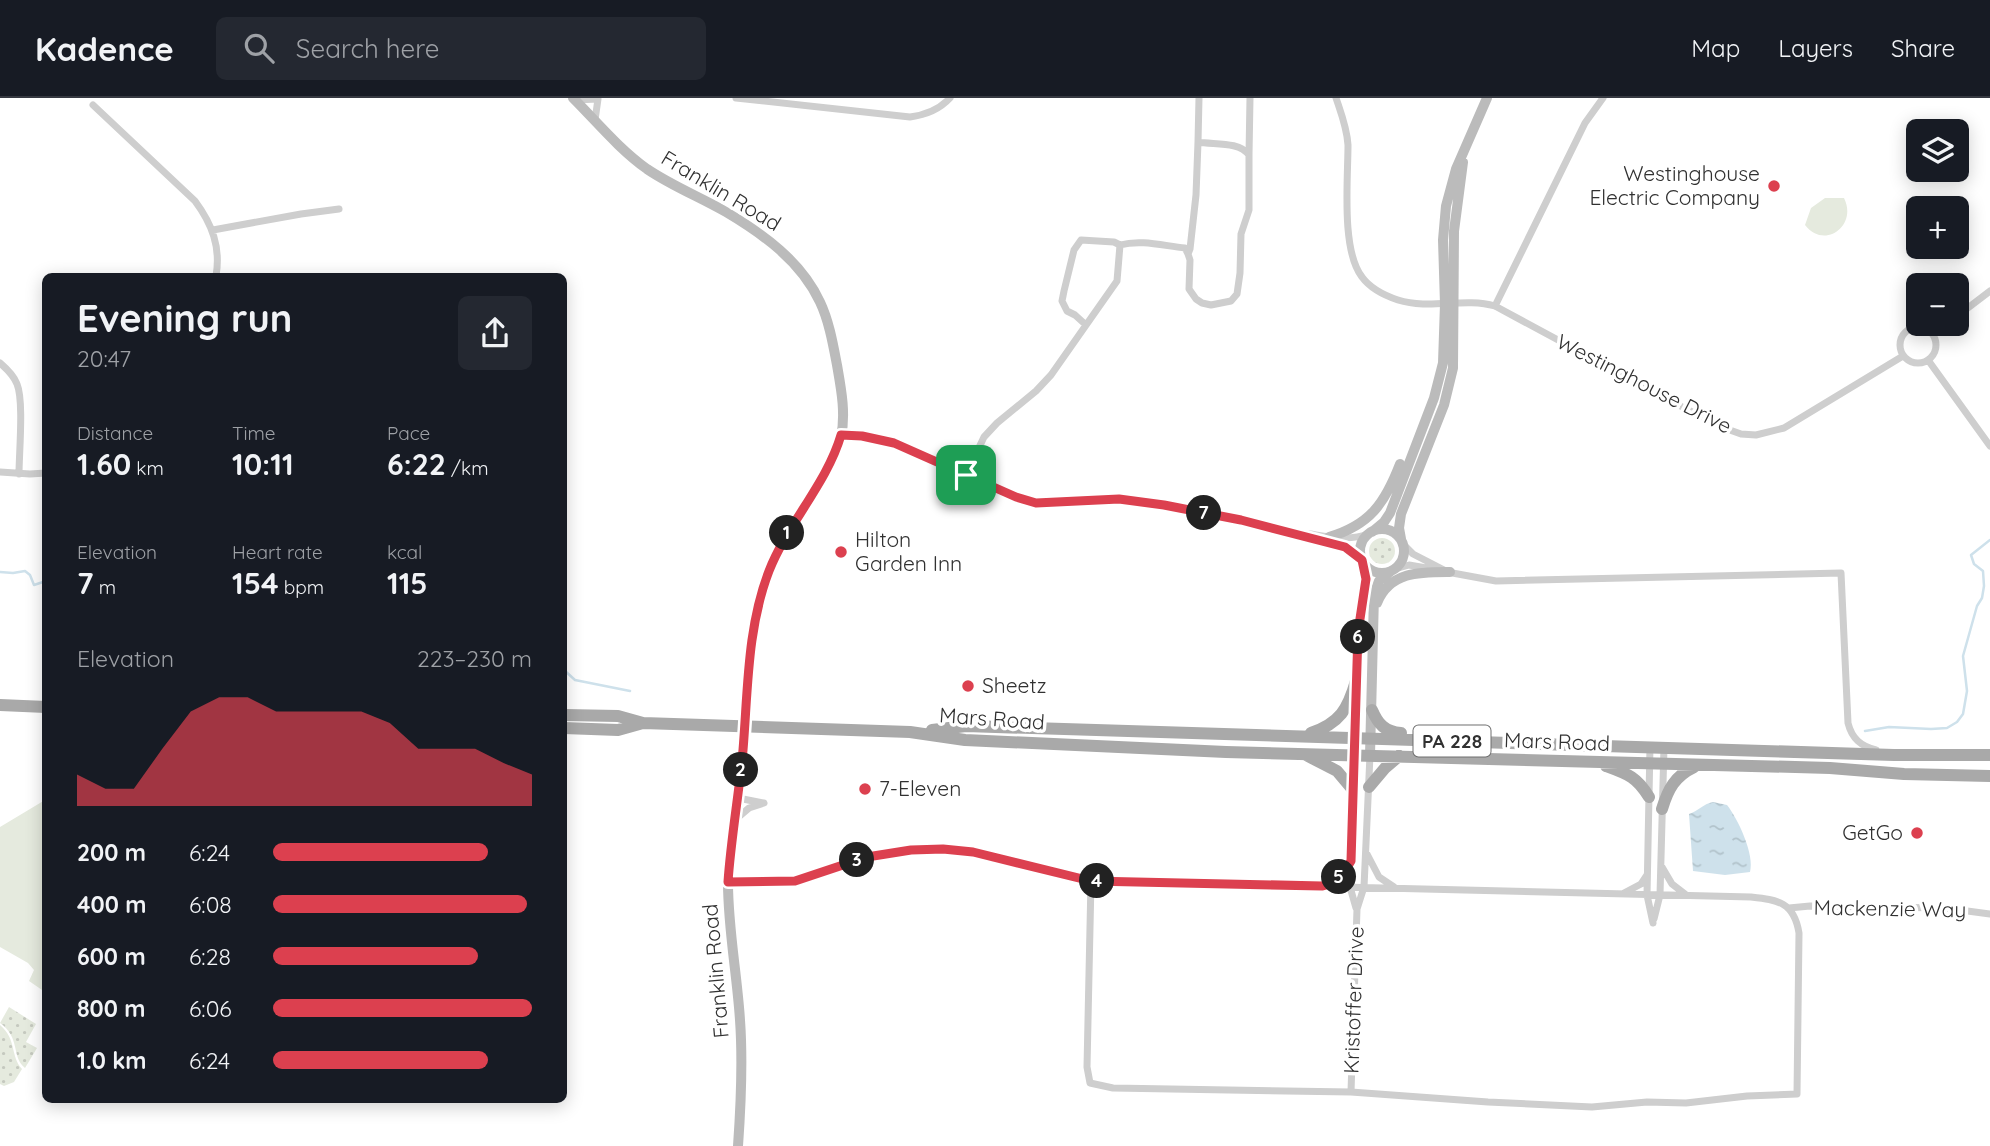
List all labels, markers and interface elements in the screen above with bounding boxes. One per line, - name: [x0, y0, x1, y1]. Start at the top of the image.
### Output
- search box: [216, 17, 706, 80]
- text: Kadence: [35, 28, 174, 69]
- icon: search: [240, 29, 278, 67]
- text: Search here: [296, 32, 439, 65]
- text: Map: [1691, 33, 1740, 63]
- text: Layers: [1778, 33, 1853, 63]
- text: Share: [1891, 33, 1955, 63]
- map controls: [1906, 119, 1969, 336]
- button: layers: [1906, 119, 1969, 182]
- street label: Franklin Road: [657, 144, 786, 236]
- place label: Westinghouse Electric Company: [1589, 160, 1760, 210]
- marker: Westinghouse Electric Company: [1766, 178, 1782, 194]
- button: +: [1906, 196, 1969, 259]
- button: −: [1906, 273, 1969, 336]
- text: Evening run: [77, 294, 292, 342]
- button: share: [458, 296, 532, 370]
- street label: Westinghouse Drive: [1553, 328, 1736, 439]
- text: 20:47: [77, 344, 131, 373]
- text: Distance: [77, 421, 153, 445]
- text: Time: [232, 421, 276, 445]
- text: Pace: [387, 421, 430, 445]
- text: 1.60: [77, 445, 131, 483]
- text: 10:11: [232, 445, 294, 483]
- text: 6:22: [387, 445, 446, 483]
- pin: [936, 445, 996, 505]
- text: km: [131, 456, 164, 480]
- text: /km: [446, 456, 489, 480]
- icon: arrive: [947, 456, 985, 494]
- pin: 7: [1186, 496, 1222, 530]
- text: 7: [1198, 500, 1209, 524]
- pin: 1: [770, 516, 804, 550]
- text: 1: [783, 520, 790, 544]
- place label: Hilton Garden Inn: [855, 526, 962, 576]
- text: Elevation: [77, 540, 157, 564]
- text: Heart rate: [232, 540, 323, 564]
- text: kcal: [387, 540, 422, 564]
- marker: Hilton Garden Inn: [833, 544, 849, 560]
- text: 7: [77, 564, 93, 602]
- text: 154: [232, 564, 279, 602]
- text: 115: [387, 564, 428, 602]
- text: m: [93, 575, 116, 599]
- text: bpm: [279, 575, 324, 599]
- pin: 6: [1340, 620, 1376, 654]
- text: 6: [1352, 624, 1363, 648]
- text: Elevation: [77, 644, 174, 673]
- text: 223–230 m: [417, 644, 532, 673]
- place label: Sheetz: [982, 672, 1047, 698]
- marker: Sheetz: [960, 678, 976, 694]
- street label: Mars Road: [938, 701, 1046, 735]
- road number: PA 228: [1414, 726, 1490, 756]
- street label: Mars Road: [1504, 726, 1610, 756]
- pin: 2: [724, 752, 758, 788]
- text: 2: [735, 757, 746, 781]
- place label: 7-Eleven: [879, 775, 961, 801]
- marker: 7-Eleven: [857, 781, 873, 797]
- place label: GetGo: [1842, 819, 1903, 845]
- marker: GetGo: [1909, 825, 1925, 841]
- text: 200 m: [77, 838, 146, 867]
- text: 6:24: [189, 838, 230, 867]
- pin: 3: [840, 842, 874, 878]
- text: 3: [851, 847, 862, 871]
- pin: 5: [1322, 860, 1356, 894]
- pin: 4: [1080, 864, 1114, 898]
- text: 5: [1333, 864, 1344, 888]
- text: 4: [1091, 868, 1102, 892]
- text: 400 m: [77, 890, 146, 919]
- text: 6:08: [189, 890, 232, 919]
- street label: Mackenzie Way: [1813, 894, 1967, 922]
- street label: Franklin Road: [696, 903, 734, 1039]
- street label: Kristoffer Drive: [1337, 926, 1369, 1074]
- text: 600 m: [77, 942, 146, 971]
- text: 6:28: [189, 942, 231, 971]
- text: 800 m: [77, 994, 146, 1023]
- text: 6:06: [189, 994, 232, 1023]
- text: 1.0 km: [77, 1046, 147, 1075]
- text: 6:24: [189, 1046, 230, 1075]

